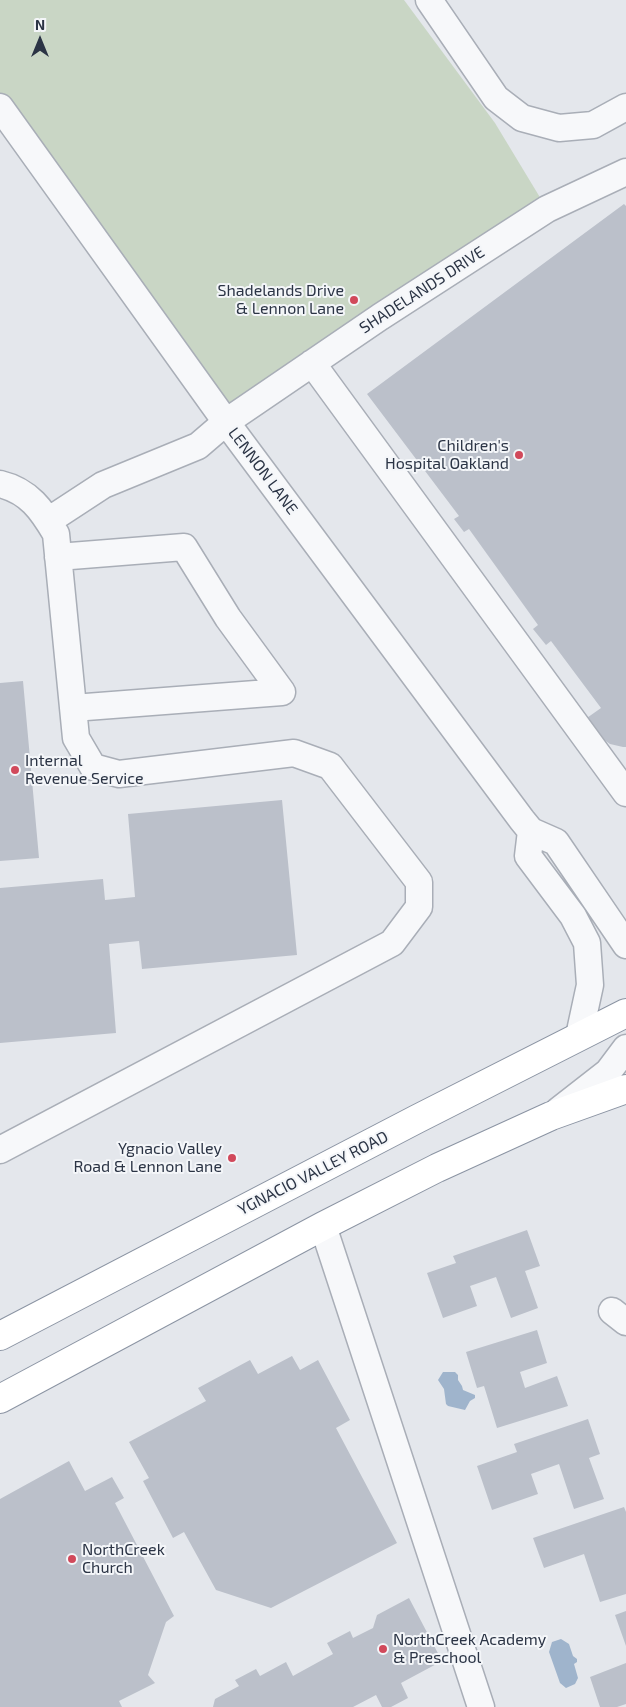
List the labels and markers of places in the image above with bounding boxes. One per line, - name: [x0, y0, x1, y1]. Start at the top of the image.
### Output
- place label: Shadelands Drive & Lennon Lane: [218, 281, 344, 319]
- marker: Shadelands Drive & Lennon Lane: [348, 294, 360, 306]
- place label: Children's Hospital Oakland: [385, 436, 509, 474]
- marker: Children's Hospital Oakland: [513, 449, 525, 461]
- place label: Internal Revenue Service: [25, 751, 144, 789]
- marker: Internal Revenue Service: [9, 764, 21, 776]
- place label: Ygnacio Valley Road & Lennon Lane: [73, 1139, 222, 1177]
- marker: Ygnacio Valley Road & Lennon Lane: [226, 1152, 238, 1164]
- place label: NorthCreek Church: [82, 1540, 165, 1578]
- marker: NorthCreek Church: [66, 1553, 78, 1565]
- place label: NorthCreek Academy & Preschool: [393, 1630, 546, 1668]
- marker: NorthCreek Academy & Preschool: [377, 1643, 389, 1655]

